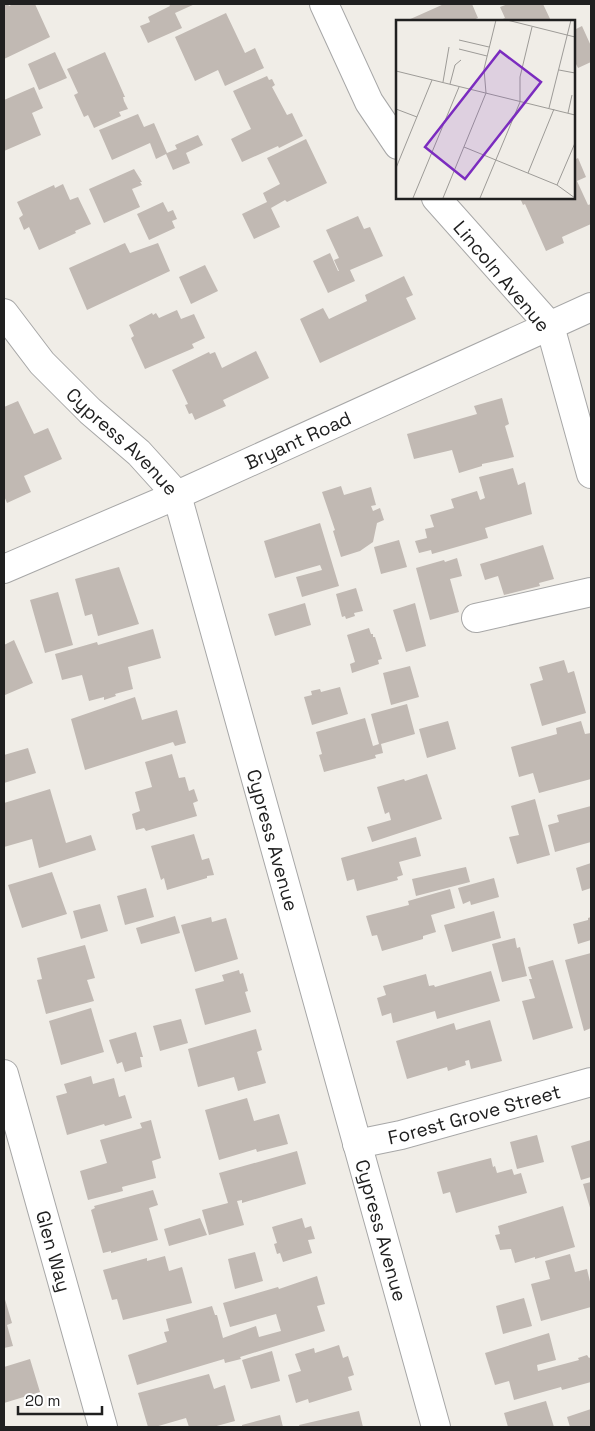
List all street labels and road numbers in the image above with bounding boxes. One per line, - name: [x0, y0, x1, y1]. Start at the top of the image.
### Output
- street label: Lincoln Avenue: [448, 215, 555, 337]
- street label: Cypress Avenue: [61, 382, 183, 501]
- street label: Bryant Road: [241, 406, 355, 475]
- street label: Cypress Avenue: [241, 767, 304, 914]
- street label: Forest Grove Street: [386, 1079, 564, 1150]
- street label: Cypress Avenue: [349, 1157, 412, 1304]
- street label: Glen Way: [30, 1208, 77, 1295]

